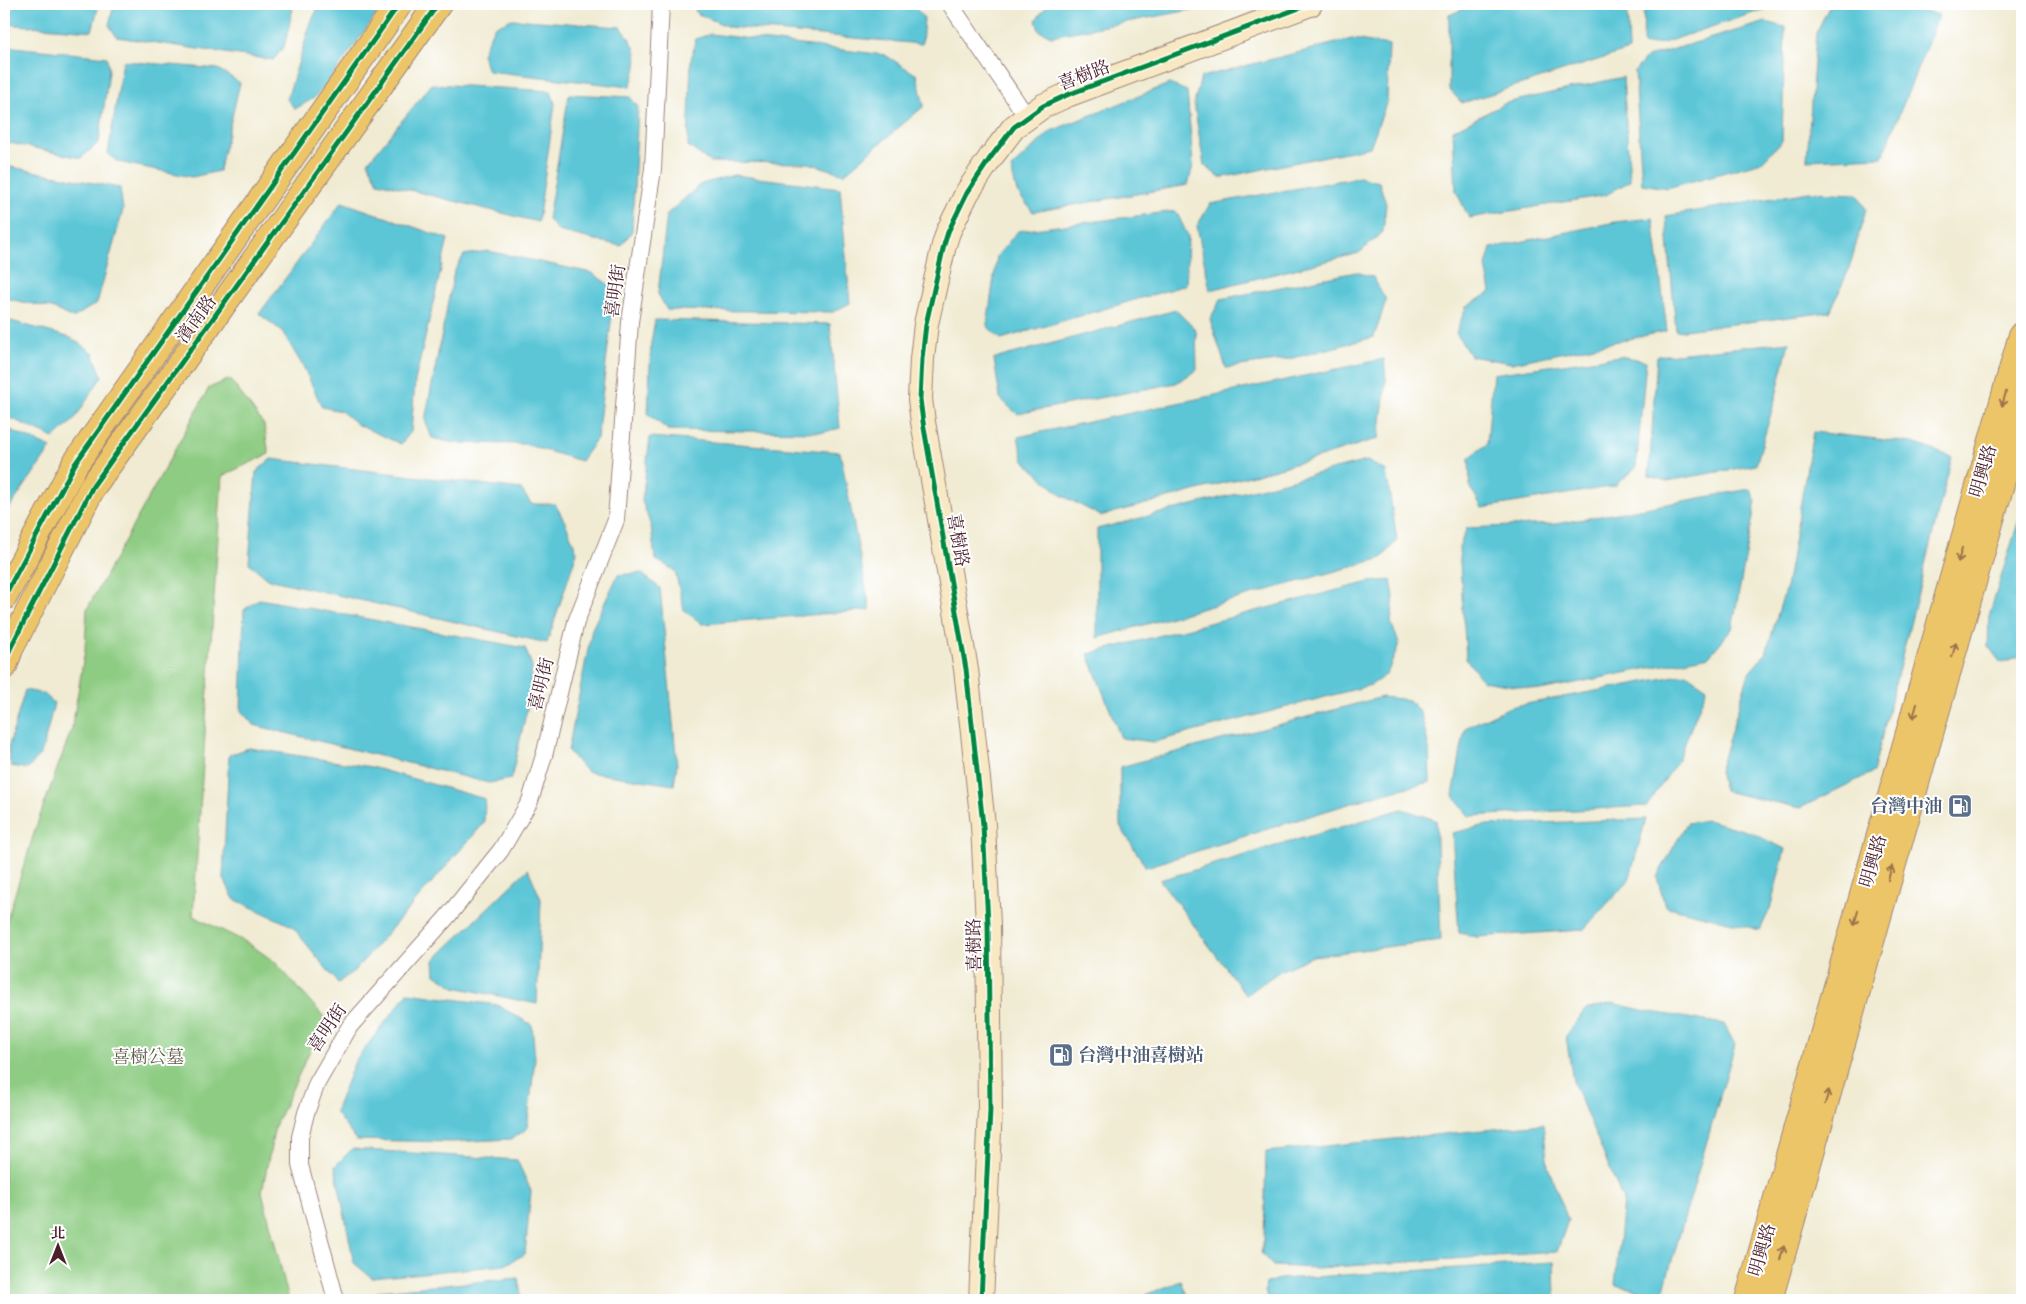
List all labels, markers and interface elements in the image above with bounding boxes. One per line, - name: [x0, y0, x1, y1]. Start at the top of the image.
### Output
- street label: 喜樹路: [1055, 55, 1114, 96]
- street label: 喜明街: [600, 263, 631, 319]
- street label: 濱南路: [171, 291, 222, 348]
- one-way arrow: [1999, 390, 2008, 406]
- street label: 明興路: [1965, 442, 2002, 500]
- street label: 喜樹路: [941, 512, 974, 569]
- one-way arrow: [1954, 547, 1964, 563]
- one-way arrow: [1950, 642, 1959, 658]
- street label: 喜明街: [524, 655, 559, 713]
- one-way arrow: [1910, 703, 1920, 719]
- fuel station icon: 台灣中油: [1947, 793, 1973, 819]
- place label: 台灣中油: [1870, 795, 1942, 818]
- street label: 明興路: [1855, 832, 1892, 890]
- one-way arrow: [1886, 866, 1896, 882]
- one-way arrow: [1851, 910, 1861, 926]
- street label: 喜樹路: [963, 918, 986, 972]
- street label: 喜明街: [303, 999, 352, 1057]
- fuel station icon: 台灣中油喜樹站: [1048, 1042, 1074, 1068]
- place label: 台灣中油喜樹站: [1078, 1044, 1204, 1067]
- park label: 喜樹公墓: [112, 1046, 184, 1069]
- one-way arrow: [1822, 1089, 1832, 1105]
- street label: 明興路: [1744, 1221, 1781, 1279]
- north arrow: [32, 1222, 82, 1272]
- text: 北: [51, 1225, 65, 1243]
- one-way arrow: [1778, 1246, 1788, 1262]

